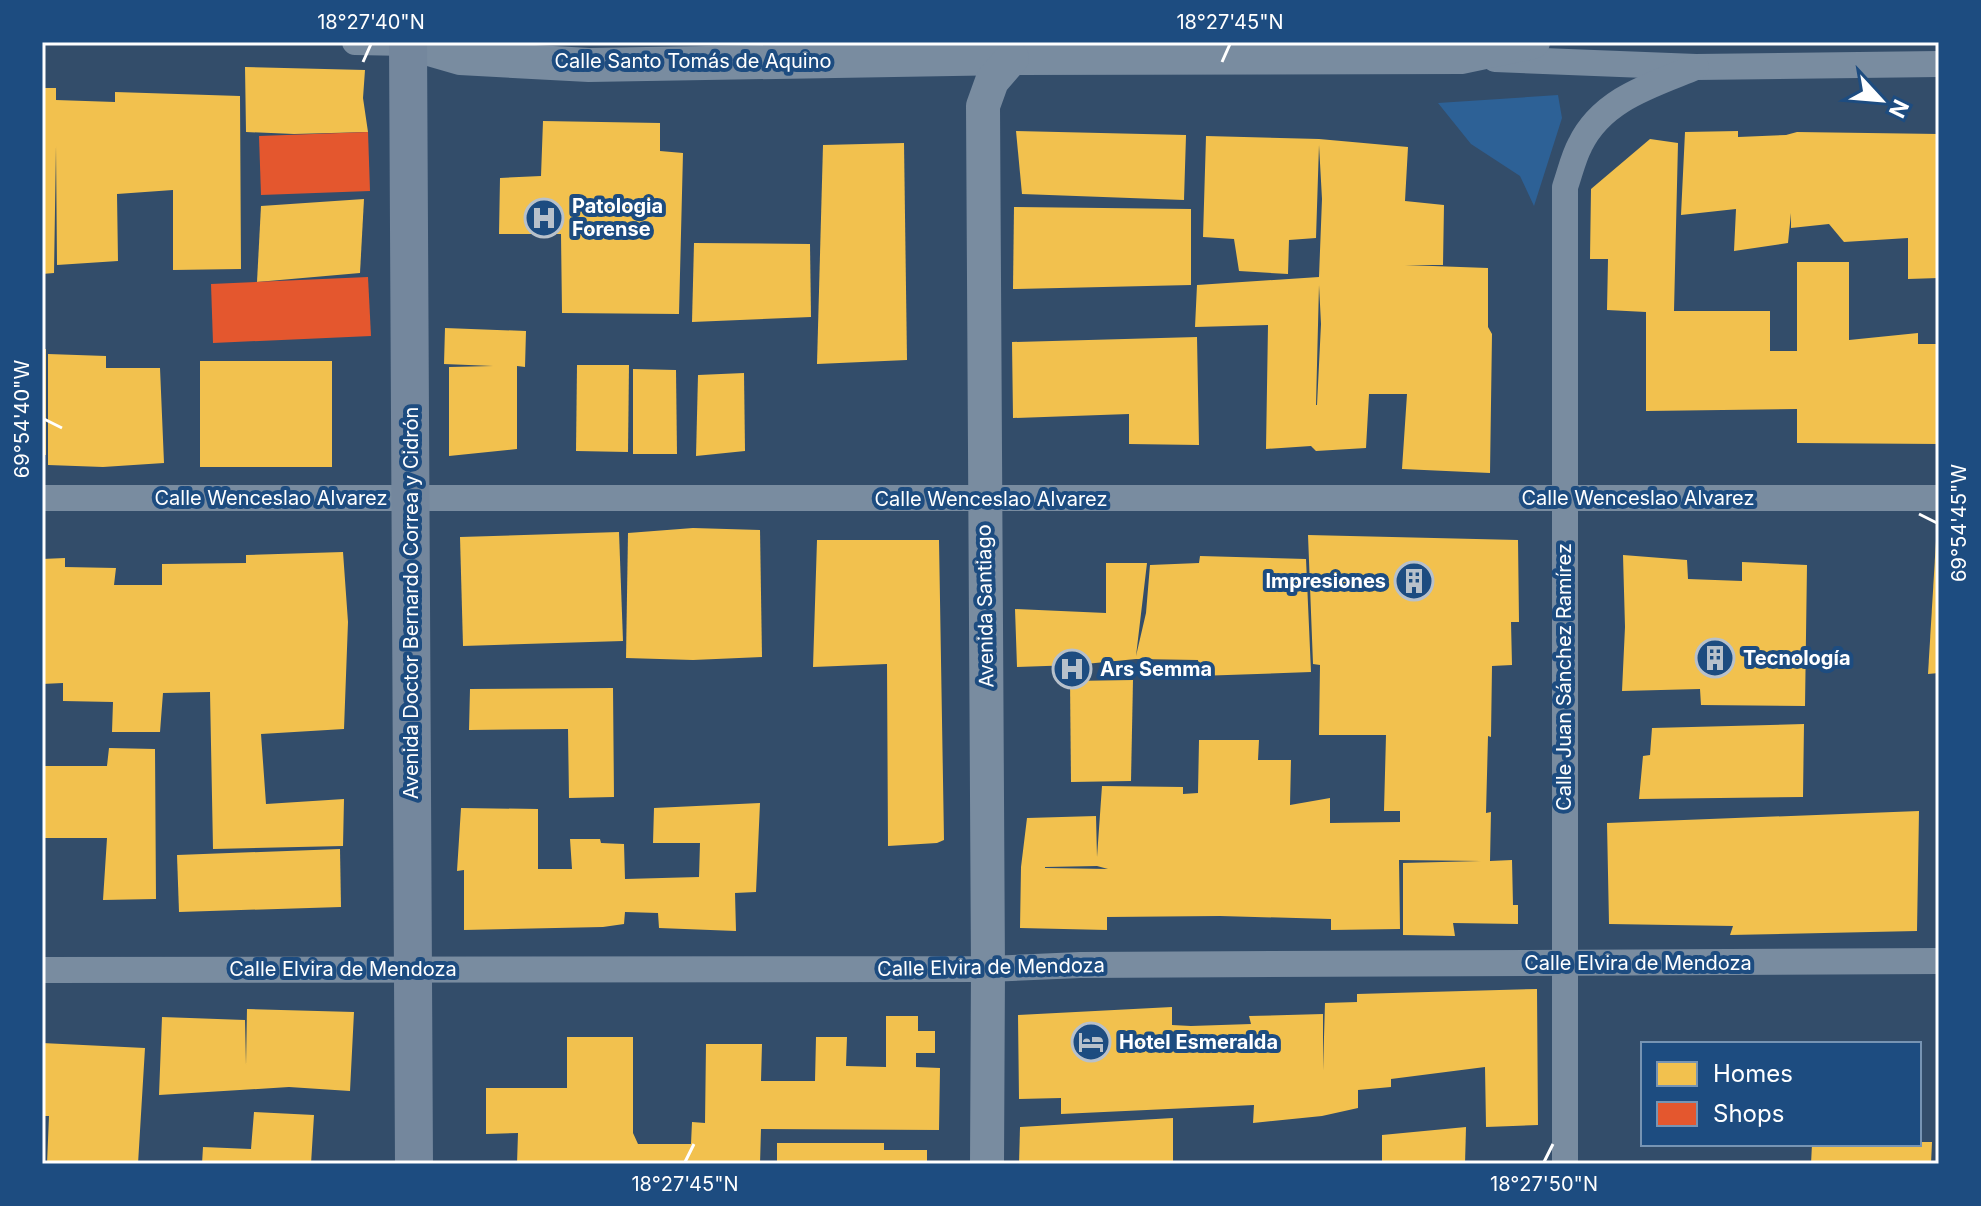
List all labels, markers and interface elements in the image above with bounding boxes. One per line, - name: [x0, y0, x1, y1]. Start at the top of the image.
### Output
- text: 18°27'40"N: [317, 10, 425, 34]
- text: 18°27'45"N: [1176, 10, 1284, 34]
- street label: Calle Santo Tomás de Aquino: [555, 49, 831, 73]
- north arrow: [1841, 60, 1921, 140]
- text: N: [1884, 96, 1914, 122]
- place label: Patologia Forense: [572, 194, 663, 241]
- hospital icon: Patologia Forense: [523, 197, 565, 239]
- text: 69°54'40"W: [10, 360, 34, 478]
- street label: Avenida Doctor Bernardo Correa y Cidrón: [399, 407, 423, 799]
- text: 69°54'45"W: [1947, 464, 1971, 582]
- street label: Calle Wenceslao Alvarez: [154, 486, 388, 510]
- street label: Calle Wenceslao Alvarez: [1521, 486, 1755, 510]
- street label: Calle Wenceslao Alvarez: [874, 487, 1108, 511]
- street label: Avenida Santiago: [972, 524, 998, 688]
- street label: Calle Juan Sánchez Ramírez: [1552, 543, 1576, 811]
- building icon: Impresiones: [1393, 560, 1435, 602]
- place label: Impresiones: [1266, 569, 1386, 593]
- building icon: Tecnología: [1694, 637, 1736, 679]
- place label: Tecnología: [1743, 646, 1851, 670]
- hospital icon: Ars Semma: [1051, 648, 1093, 690]
- place label: Ars Semma: [1100, 657, 1212, 681]
- street label: Calle Elvira de Mendoza: [1524, 951, 1752, 975]
- street label: Calle Elvira de Mendoza: [877, 953, 1105, 981]
- street label: Calle Elvira de Mendoza: [229, 957, 457, 981]
- hotel icon: Hotel Esmeralda: [1070, 1021, 1112, 1063]
- place label: Hotel Esmeralda: [1119, 1030, 1278, 1054]
- legend: [1641, 1042, 1921, 1146]
- text: Homes: [1713, 1059, 1793, 1088]
- text: Shops: [1713, 1099, 1784, 1128]
- text: 18°27'45"N: [631, 1172, 739, 1196]
- text: 18°27'50"N: [1490, 1172, 1598, 1196]

